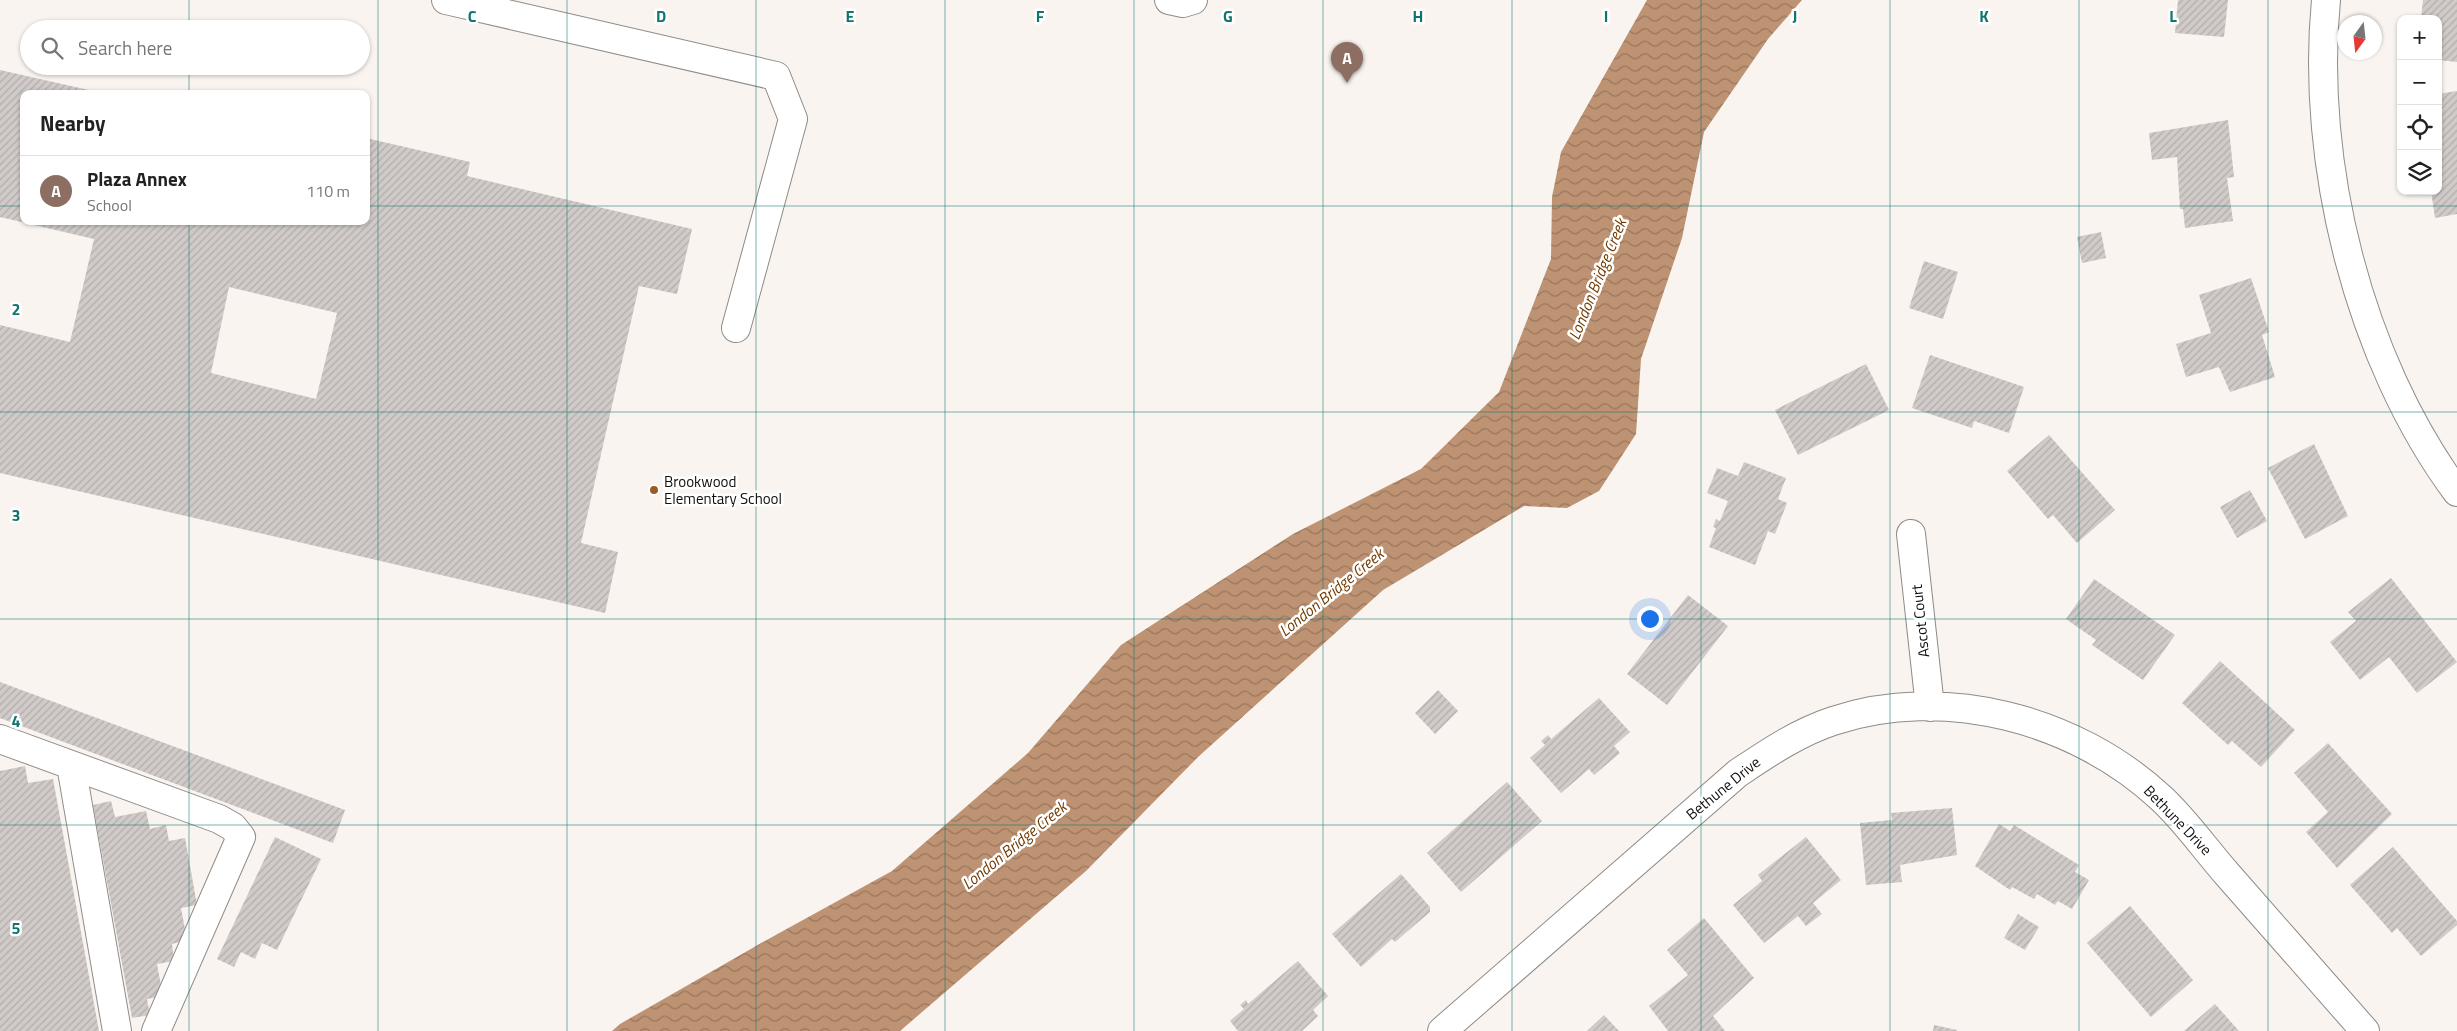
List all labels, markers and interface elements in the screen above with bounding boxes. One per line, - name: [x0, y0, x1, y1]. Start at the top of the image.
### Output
- text: C: [468, 4, 477, 28]
- text: D: [656, 4, 666, 28]
- text: E: [846, 4, 855, 28]
- text: F: [1036, 4, 1045, 28]
- text: G: [1223, 4, 1233, 28]
- text: H: [1413, 4, 1423, 28]
- text: I: [1604, 4, 1608, 28]
- text: J: [1793, 4, 1797, 28]
- text: K: [1979, 4, 1989, 28]
- text: L: [2169, 4, 2177, 28]
- north arrow: [2337, 15, 2382, 60]
- map controls: [2397, 15, 2442, 195]
- button: +: [2397, 15, 2442, 60]
- search box: [20, 20, 370, 75]
- text: Search here: [78, 33, 172, 62]
- icon: search: [38, 34, 66, 62]
- pin: A: [1331, 42, 1363, 83]
- button: −: [2397, 60, 2442, 105]
- button: locate: [2397, 105, 2442, 150]
- text: Nearby: [40, 107, 105, 139]
- button: layers: [2397, 150, 2442, 195]
- text: Plaza Annex: [87, 164, 187, 193]
- text: A: [51, 179, 61, 203]
- text: 110 m: [306, 179, 350, 203]
- text: School: [87, 193, 132, 217]
- water label: London Bridge Creek: [1562, 213, 1633, 343]
- text: 2: [12, 297, 20, 321]
- place label: Brookwood Elementary School: [664, 470, 782, 510]
- marker: Brookwood Elementary School: [648, 484, 660, 496]
- text: 3: [12, 503, 20, 527]
- water label: London Bridge Creek: [1273, 541, 1390, 642]
- street label: Ascot Court: [1905, 583, 1935, 659]
- your location: [1637, 606, 1663, 632]
- text: 4: [12, 709, 21, 733]
- street label: Bethune Drive: [1681, 751, 1765, 825]
- street label: Bethune Drive: [2139, 780, 2217, 860]
- water label: London Bridge Creek: [956, 794, 1073, 895]
- text: 5: [12, 916, 21, 940]

